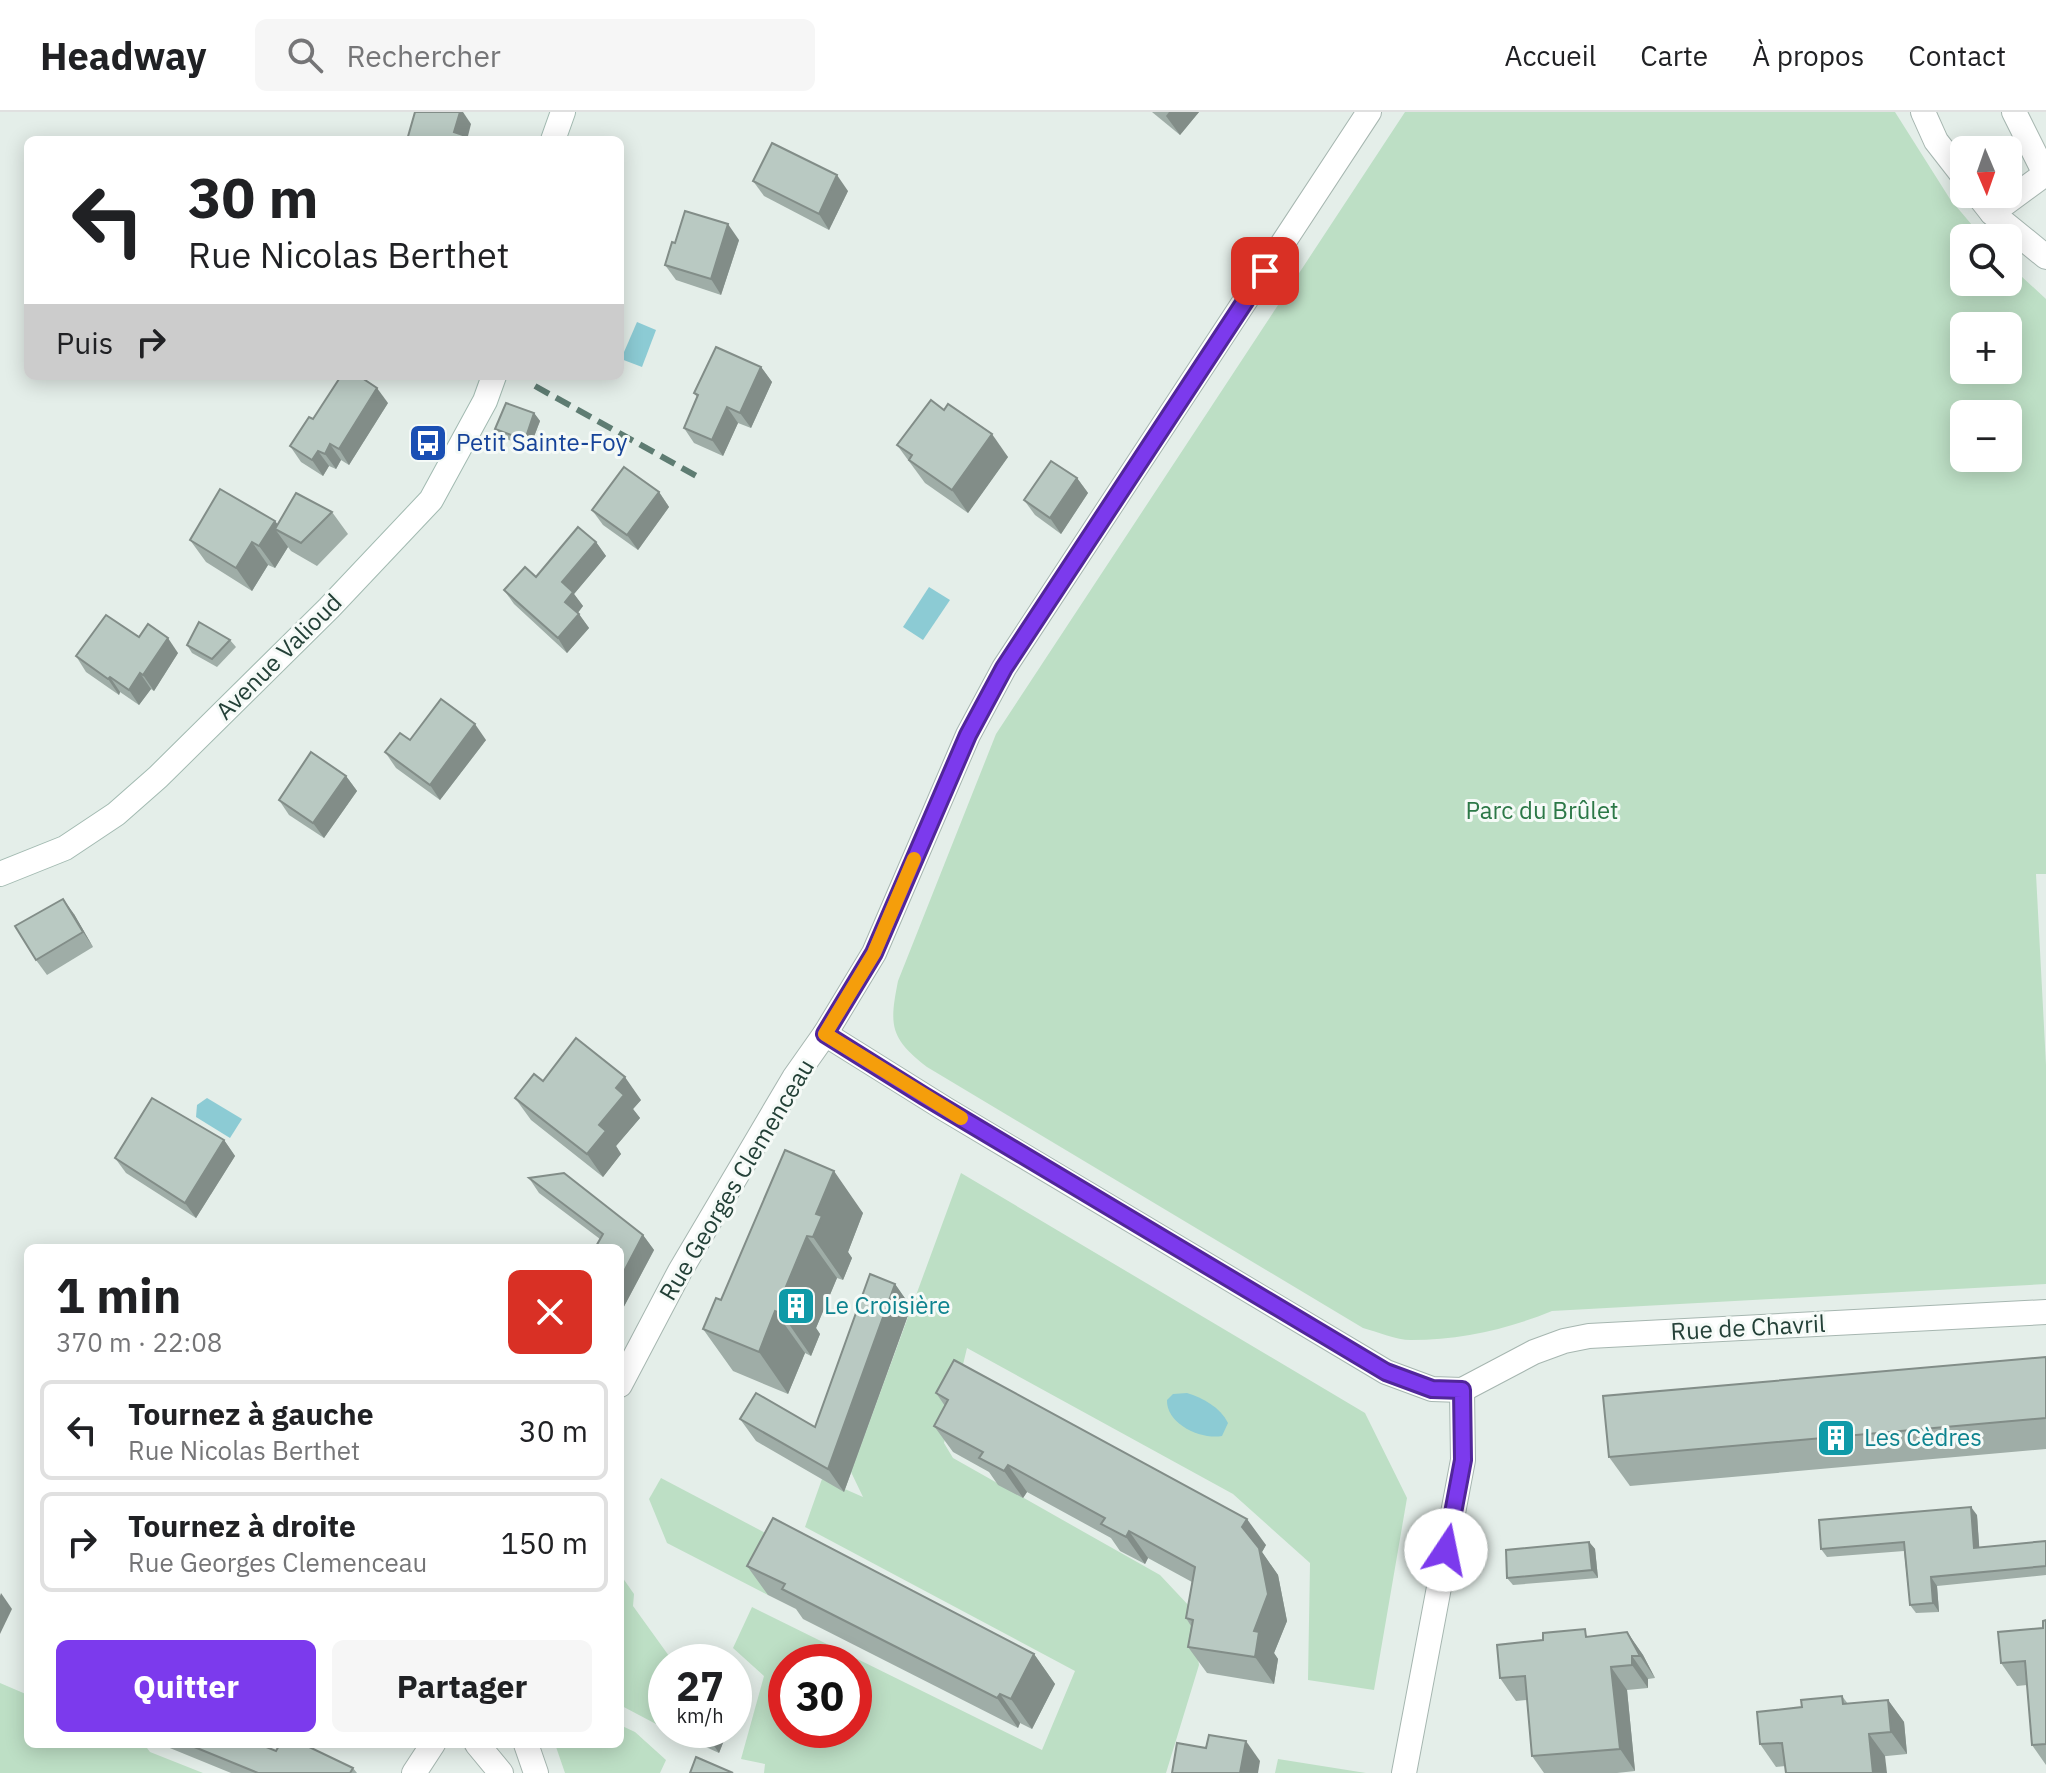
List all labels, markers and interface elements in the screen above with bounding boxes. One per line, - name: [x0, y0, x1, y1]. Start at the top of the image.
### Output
- search box: [255, 19, 815, 91]
- text: Headway: [40, 31, 207, 80]
- icon: search: [283, 33, 327, 77]
- text: Rechercher: [347, 36, 501, 75]
- text: Accueil: [1504, 37, 1596, 74]
- text: Carte: [1640, 37, 1708, 74]
- text: À propos: [1752, 37, 1864, 74]
- text: Contact: [1908, 37, 2006, 74]
- north arrow: [1950, 136, 2022, 208]
- map controls: [1950, 136, 2022, 472]
- text: 30 m: [188, 161, 318, 233]
- icon: left: [56, 168, 160, 272]
- button: search: [1950, 224, 2022, 296]
- text: Rue Nicolas Berthet: [188, 231, 509, 278]
- pin: [1231, 237, 1299, 305]
- icon: arrive: [1243, 249, 1287, 293]
- button: +: [1950, 312, 2022, 384]
- icon: right: [129, 320, 173, 364]
- text: Puis: [56, 323, 113, 362]
- button: −: [1950, 400, 2022, 472]
- bus stop icon: Petit Sainte-Foy: [407, 422, 449, 464]
- place label: Petit Sainte-Foy: [456, 426, 628, 458]
- street label: Avenue Valioud: [208, 586, 348, 726]
- park label: Parc du Brûlet: [1466, 794, 1619, 826]
- street label: Rue Georges Clemenceau: [651, 1053, 821, 1306]
- text: 1 min: [56, 1264, 181, 1326]
- button: close: [508, 1270, 592, 1354]
- building icon: Le Croisière: [775, 1285, 817, 1327]
- place label: Le Croisière: [824, 1289, 950, 1321]
- street label: Rue de Chavril: [1670, 1307, 1826, 1347]
- text: 370 m · 22:08: [56, 1325, 222, 1359]
- text: Tournez à gauche: [128, 1394, 374, 1433]
- icon: left: [60, 1408, 104, 1452]
- text: 30 m: [519, 1411, 588, 1450]
- building icon: Les Cèdres: [1815, 1417, 1857, 1459]
- place label: Les Cèdres: [1864, 1421, 1982, 1453]
- text: Rue Nicolas Berthet: [128, 1433, 360, 1467]
- text: Tournez à droite: [128, 1506, 356, 1545]
- position arrow: [1404, 1508, 1488, 1592]
- icon: right: [60, 1520, 104, 1564]
- text: 150 m: [501, 1523, 588, 1562]
- text: Rue Georges Clemenceau: [128, 1545, 427, 1579]
- button: Quitter: [56, 1640, 316, 1732]
- button: Partager: [332, 1640, 592, 1732]
- speed limit sign: 30: [768, 1644, 872, 1748]
- text: 27: [676, 1660, 724, 1712]
- text: km/h: [676, 1702, 724, 1729]

